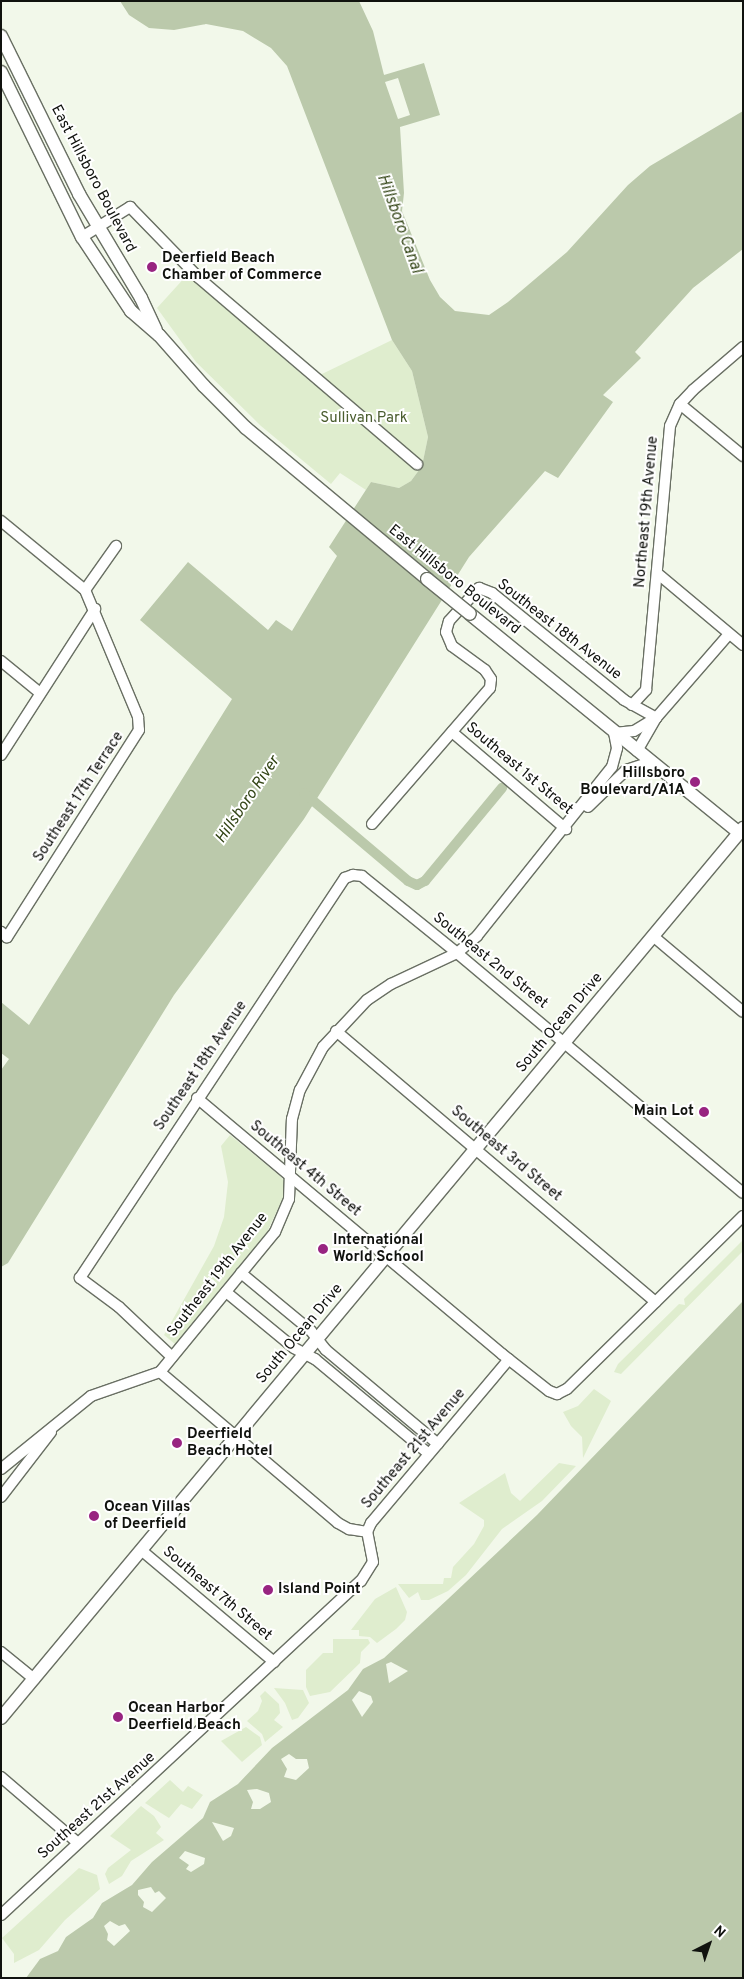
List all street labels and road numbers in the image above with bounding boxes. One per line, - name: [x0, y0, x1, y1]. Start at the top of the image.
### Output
- street label: East Hillsboro Boulevard: [46, 102, 140, 256]
- street label: Northeast 19th Avenue: [631, 435, 663, 589]
- street label: East Hillsboro Boulevard: [385, 521, 523, 639]
- street label: Southeast 18th Avenue: [493, 576, 625, 684]
- street label: Southeast 1st Street: [462, 719, 576, 819]
- street label: Southeast 17th Terrace: [30, 728, 128, 866]
- street label: Southeast 2nd Street: [429, 909, 551, 1013]
- street label: South Ocean Drive: [513, 969, 607, 1077]
- street label: Southeast 18th Avenue: [151, 997, 251, 1135]
- street label: Southeast 3rd Street: [447, 1102, 565, 1206]
- street label: Southeast 4th Street: [246, 1117, 364, 1221]
- street label: Southeast 19th Avenue: [164, 1209, 272, 1341]
- street label: South Ocean Drive: [253, 1280, 347, 1388]
- street label: Southeast 21st Avenue: [358, 1385, 470, 1513]
- street label: Southeast 7th Street: [159, 1543, 275, 1645]
- street label: Southeast 21st Avenue: [34, 1748, 160, 1864]

